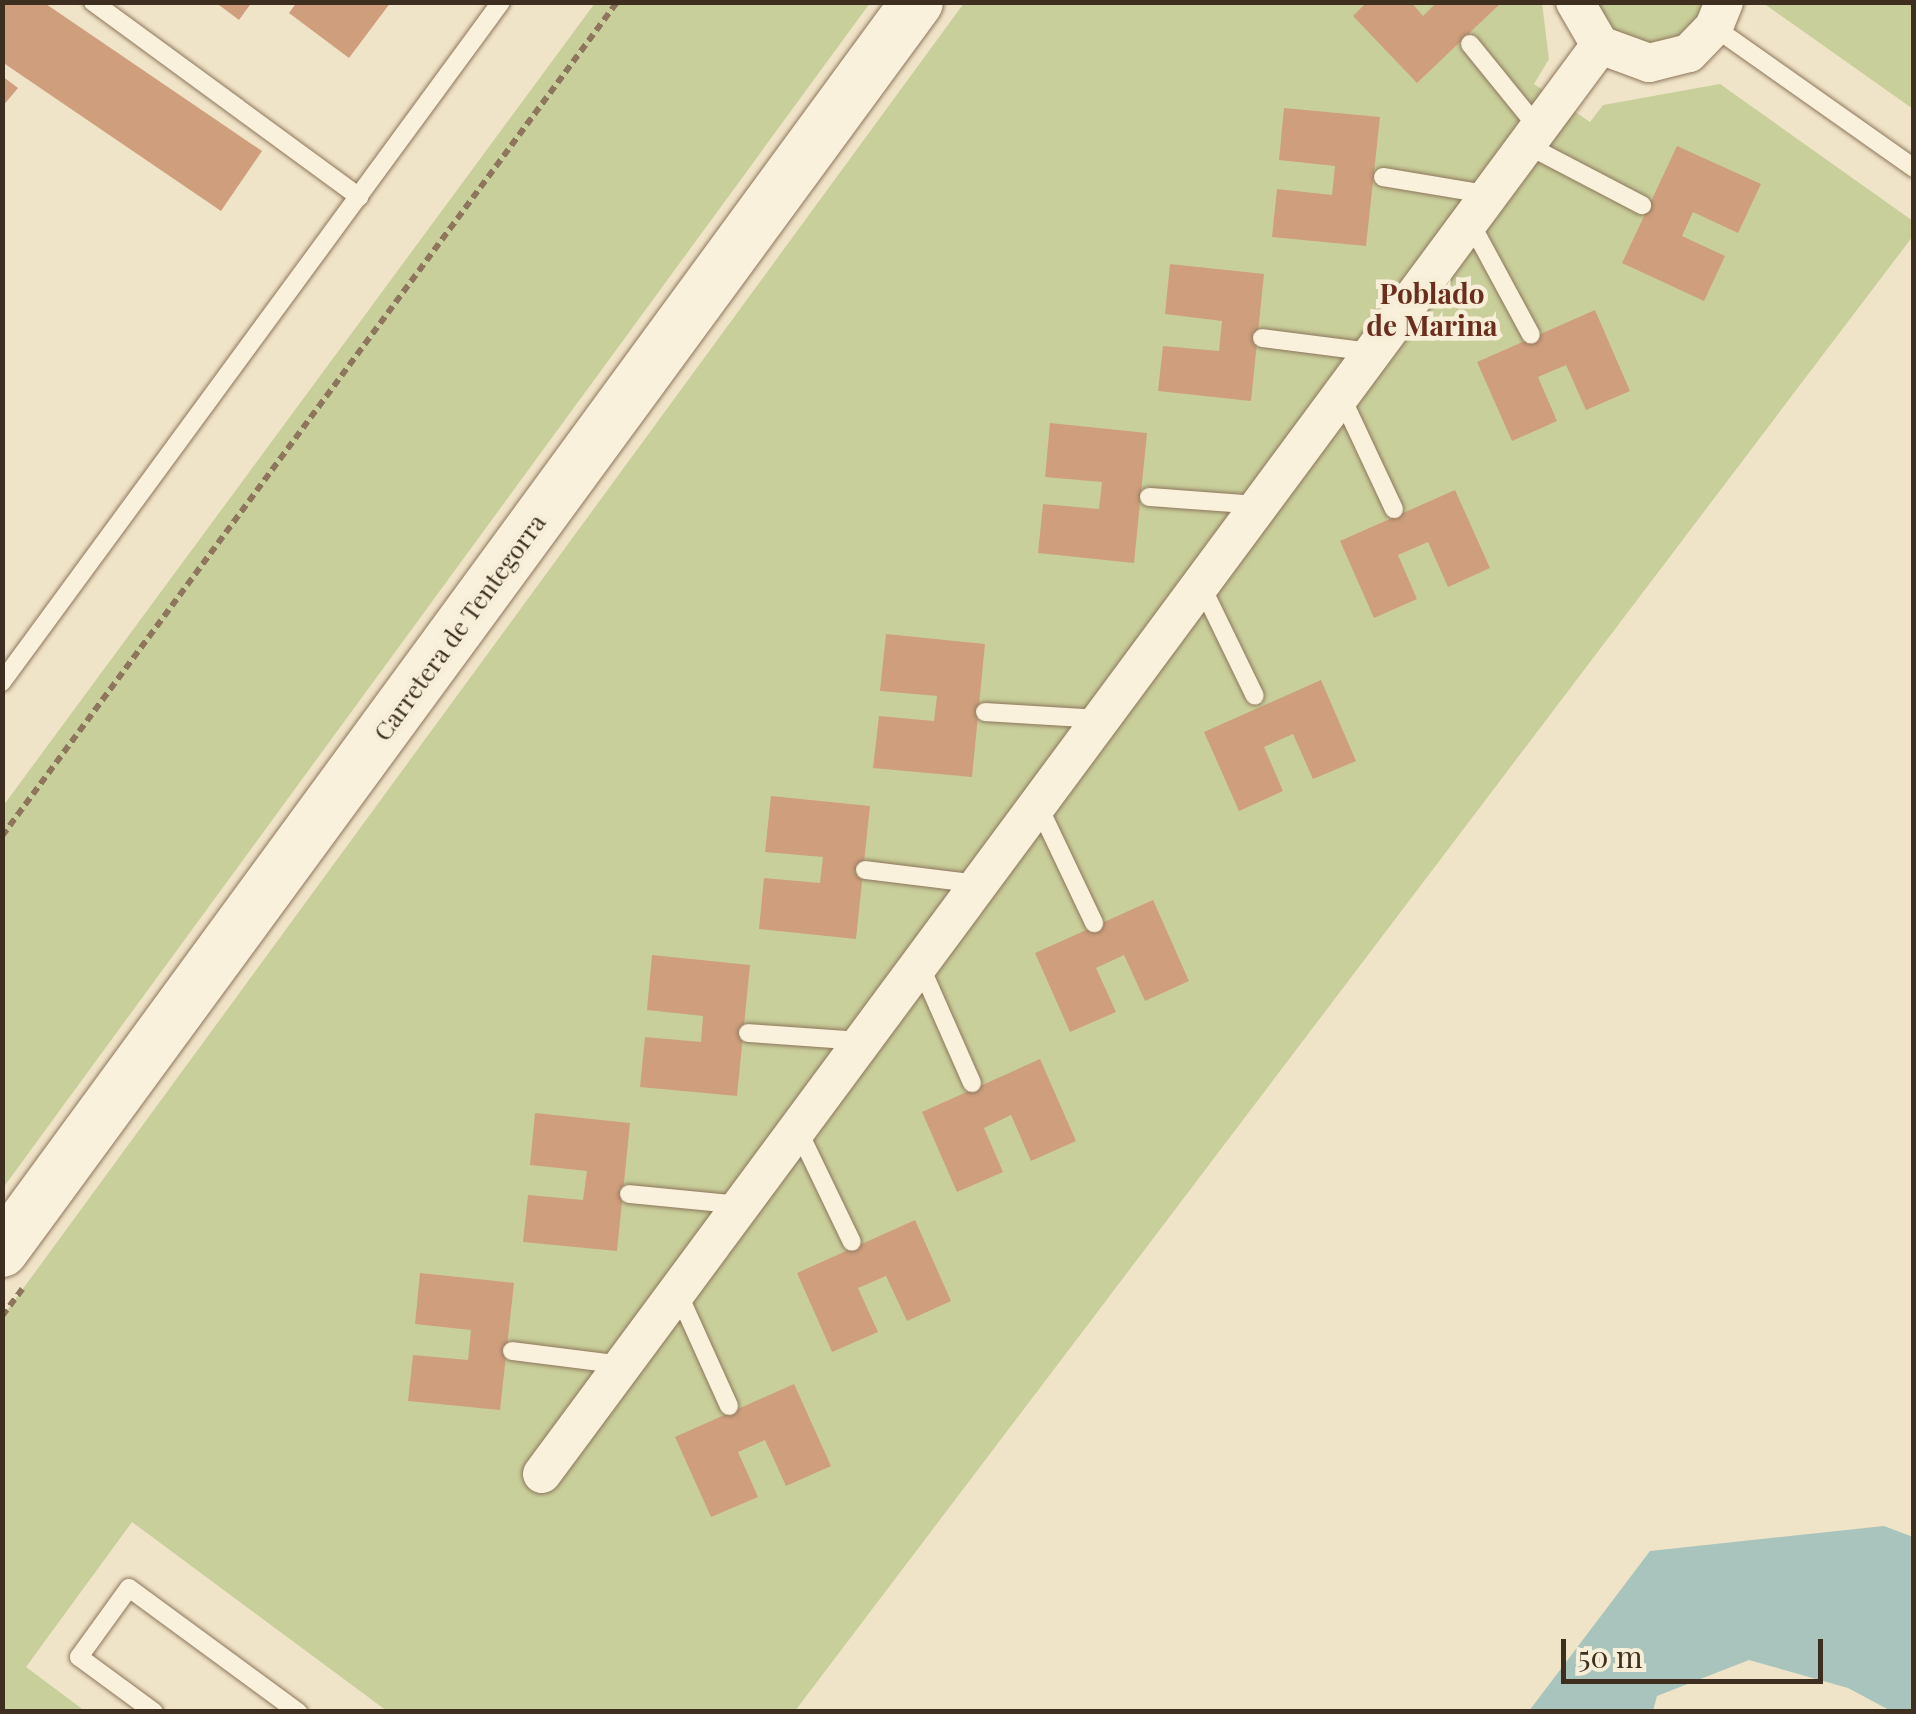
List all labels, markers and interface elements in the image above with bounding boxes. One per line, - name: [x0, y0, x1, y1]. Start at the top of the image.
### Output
- district label: Poblado de Marina: [1366, 276, 1498, 342]
- street label: Carretera de Tentegorra: [366, 507, 552, 747]
- scale bar: [1566, 1619, 1828, 1681]
- text: 50 m: [1578, 1636, 1643, 1676]

